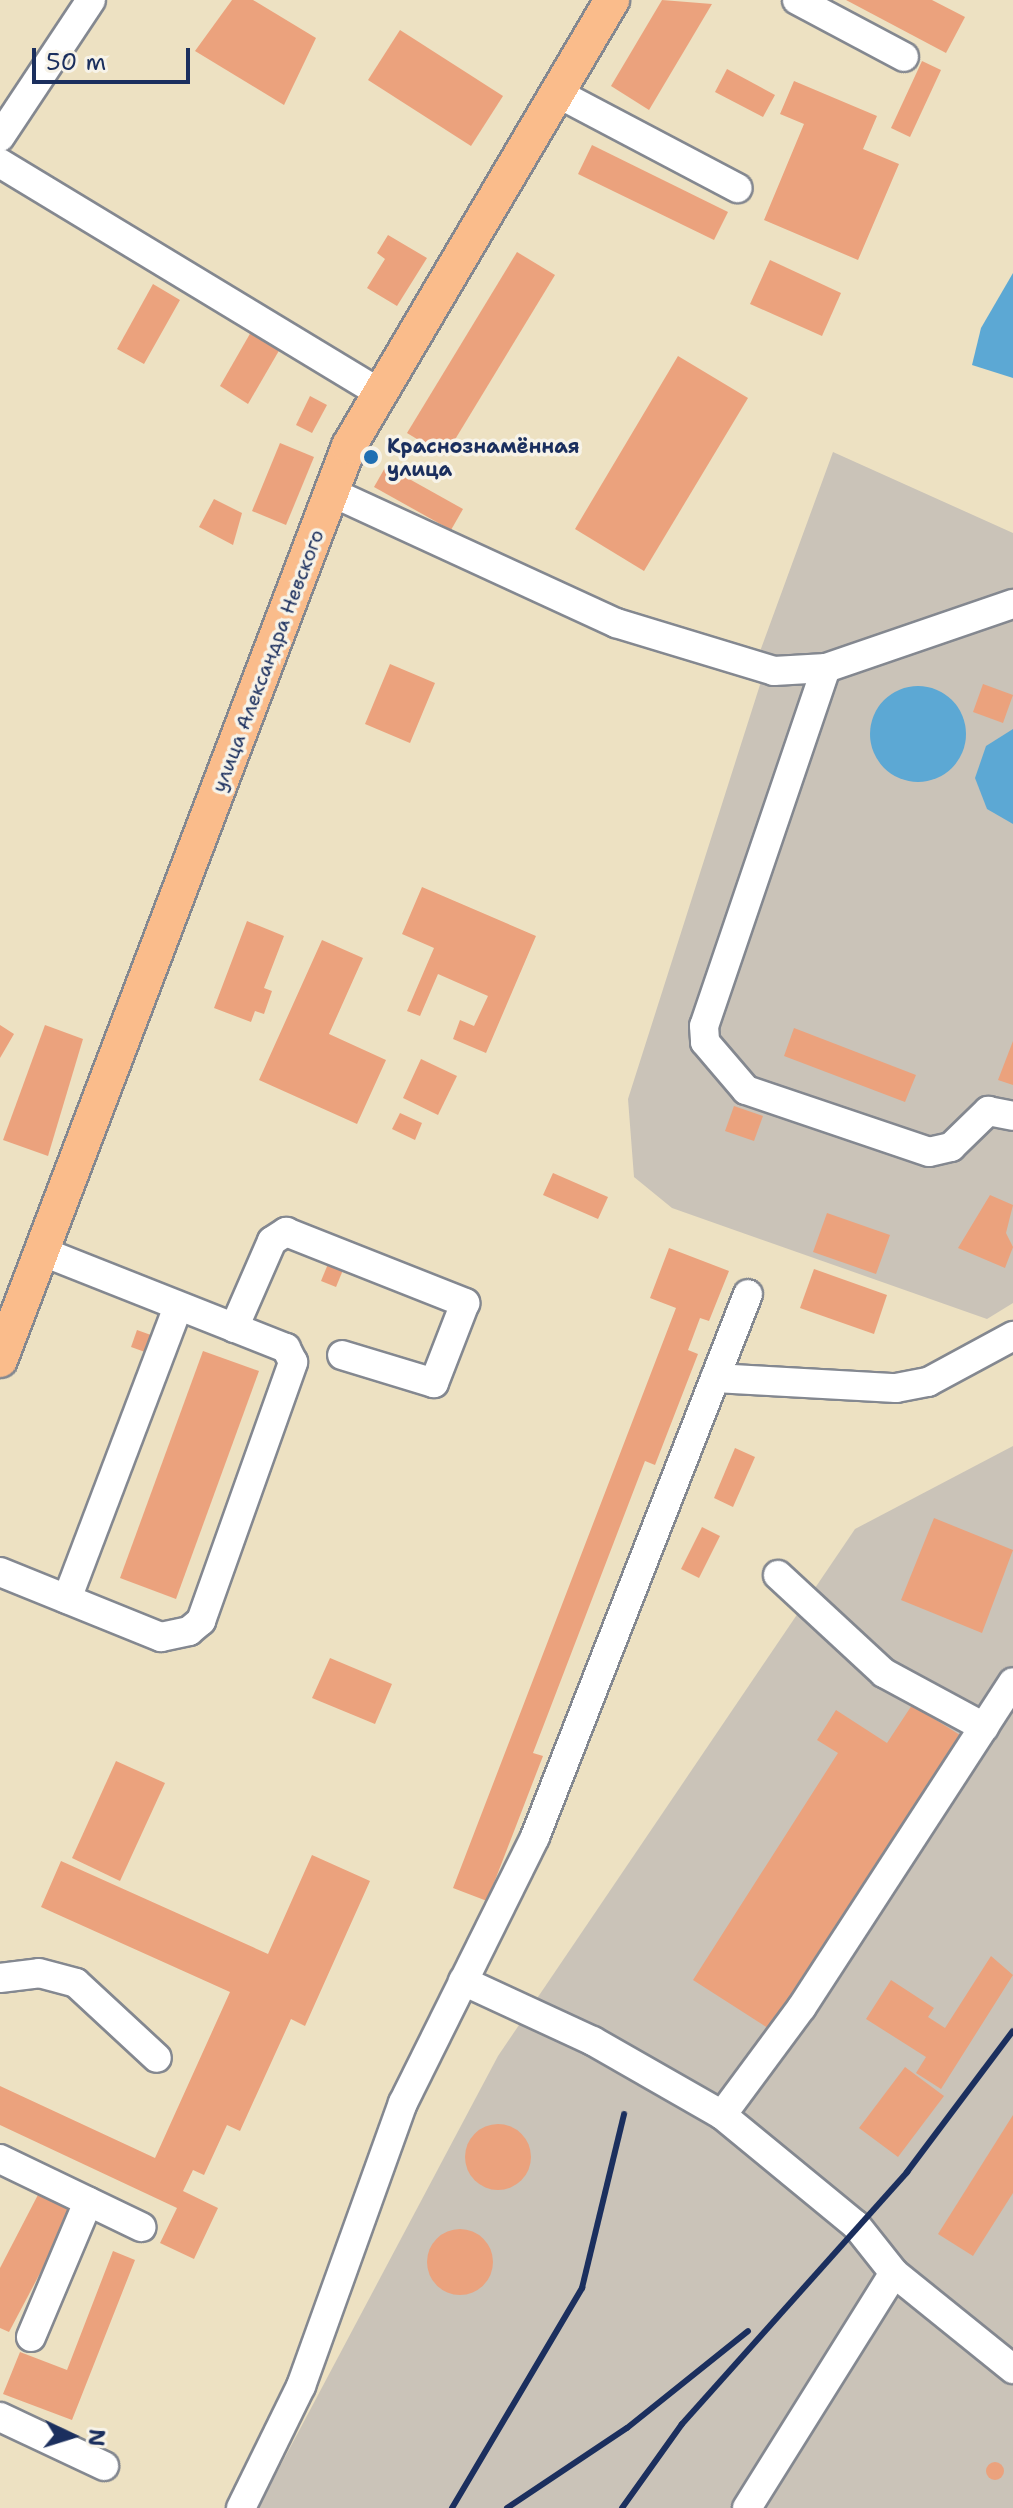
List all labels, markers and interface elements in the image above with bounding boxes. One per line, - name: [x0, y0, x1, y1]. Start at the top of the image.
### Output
- scale bar: [36, 32, 194, 82]
- text: 50 m: [46, 46, 106, 78]
- place label: Краснознамённая улица: [387, 434, 580, 481]
- marker: Краснознамённая улица: [362, 448, 380, 466]
- street label: улица Александра Невского: [207, 526, 329, 796]
- north arrow: [32, 2396, 112, 2476]
- text: N: [81, 2428, 112, 2447]

